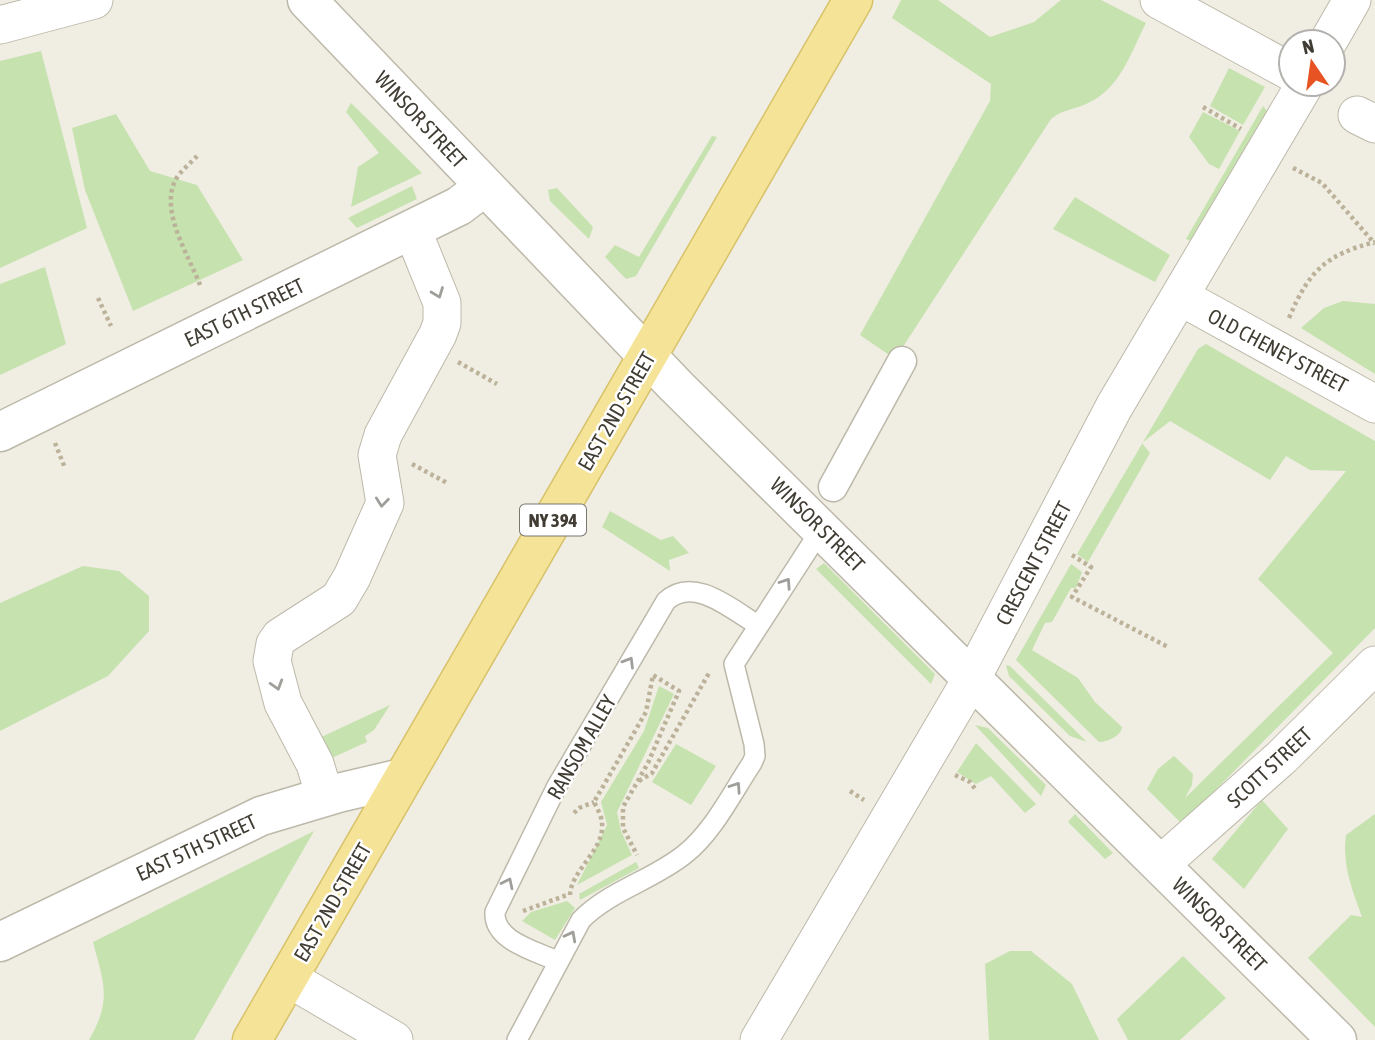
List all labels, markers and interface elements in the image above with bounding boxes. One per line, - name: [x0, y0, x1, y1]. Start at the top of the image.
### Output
- north arrow: [1277, 28, 1347, 98]
- text: N: [1300, 34, 1316, 58]
- street label: WINSOR STREET: [370, 66, 472, 172]
- street label: EAST 6TH STREET: [180, 273, 308, 351]
- one-way arrow: [429, 286, 443, 298]
- street label: OLD CHENEY STREET: [1204, 303, 1352, 397]
- street label: EAST 2ND STREET: [572, 348, 660, 474]
- street label: WINSOR STREET: [766, 472, 870, 576]
- one-way arrow: [375, 497, 390, 508]
- street label: CRESCENT STREET: [990, 497, 1076, 629]
- road number: NY 394: [520, 505, 586, 536]
- one-way arrow: [778, 578, 790, 591]
- one-way arrow: [621, 657, 634, 670]
- one-way arrow: [269, 678, 284, 690]
- street label: RANSOM ALLEY: [542, 690, 621, 803]
- street label: SCOTT STREET: [1222, 722, 1316, 812]
- one-way arrow: [728, 782, 740, 795]
- street label: EAST 5TH STREET: [132, 809, 260, 885]
- street label: EAST 2ND STREET: [288, 839, 376, 965]
- street label: WINSOR STREET: [1168, 872, 1272, 976]
- one-way arrow: [500, 878, 514, 890]
- one-way arrow: [563, 931, 576, 944]

